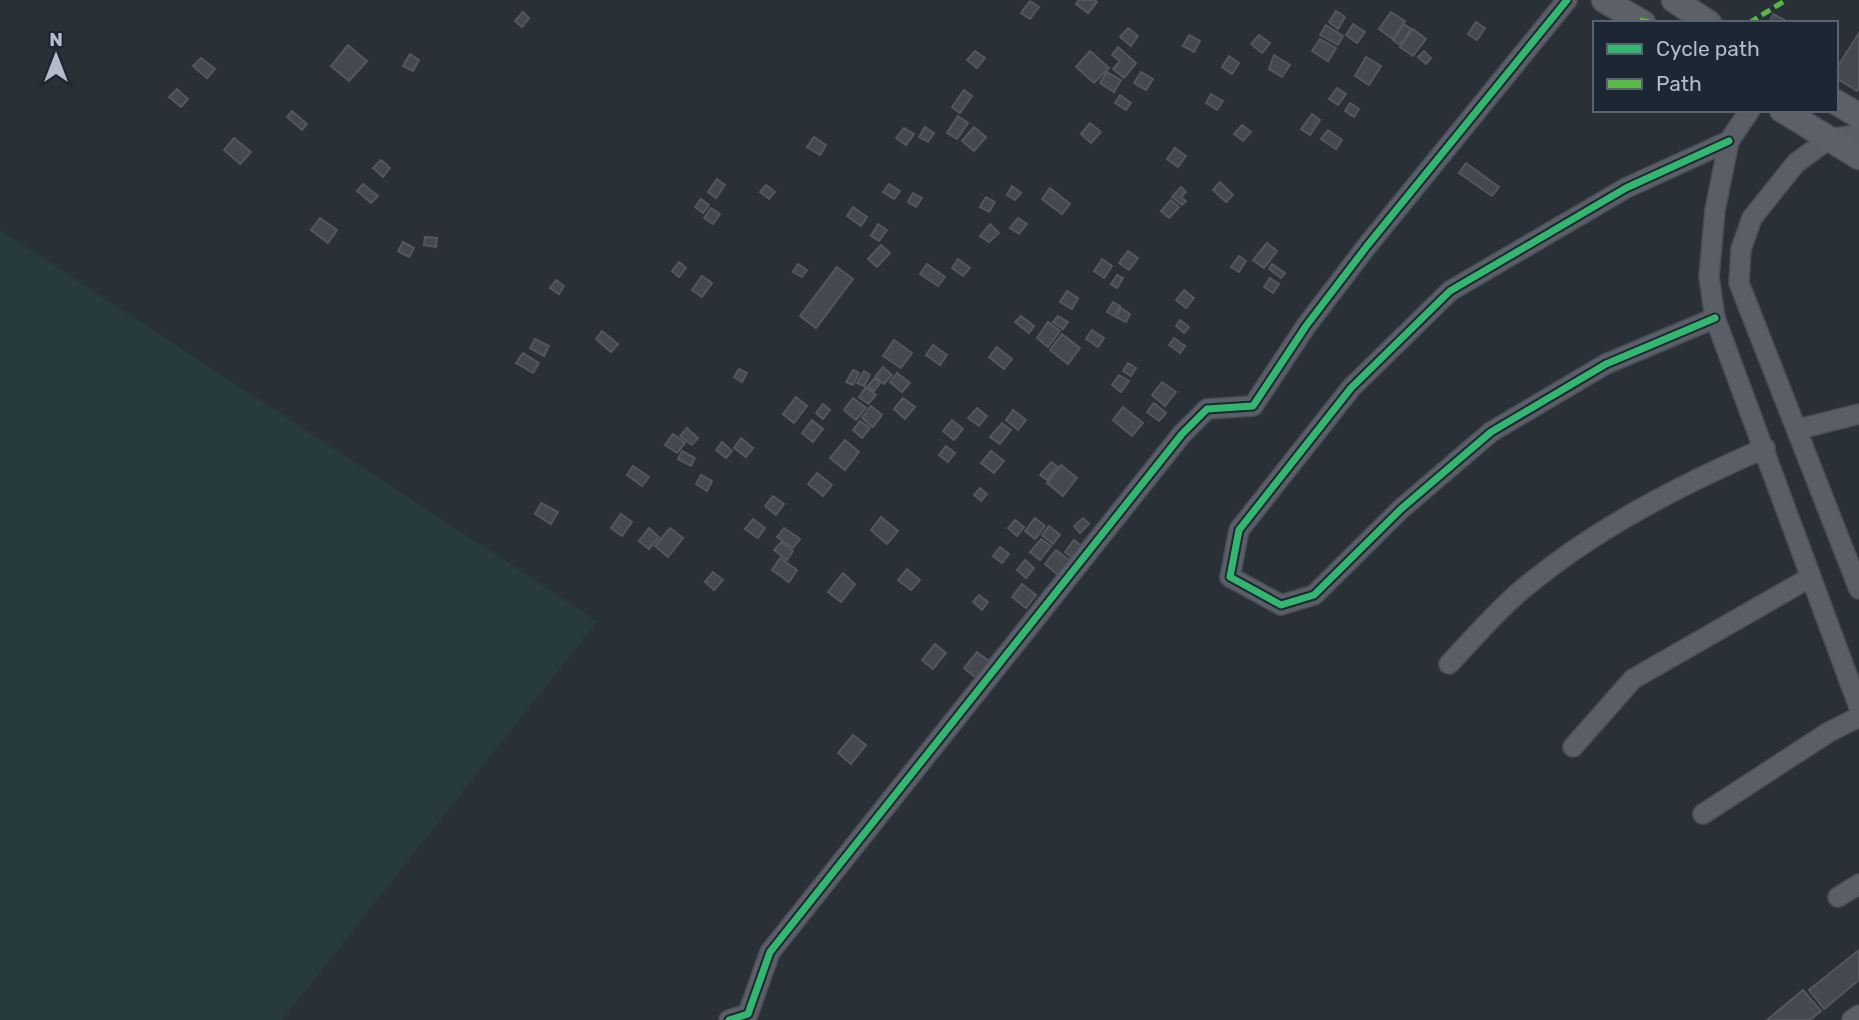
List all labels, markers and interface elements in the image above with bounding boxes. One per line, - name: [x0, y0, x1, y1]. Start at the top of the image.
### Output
- north arrow: [21, 21, 91, 91]
- legend: [1593, 21, 1838, 112]
- text: N: [49, 28, 63, 51]
- text: Cycle path: [1656, 36, 1760, 61]
- text: Path: [1656, 71, 1702, 96]

